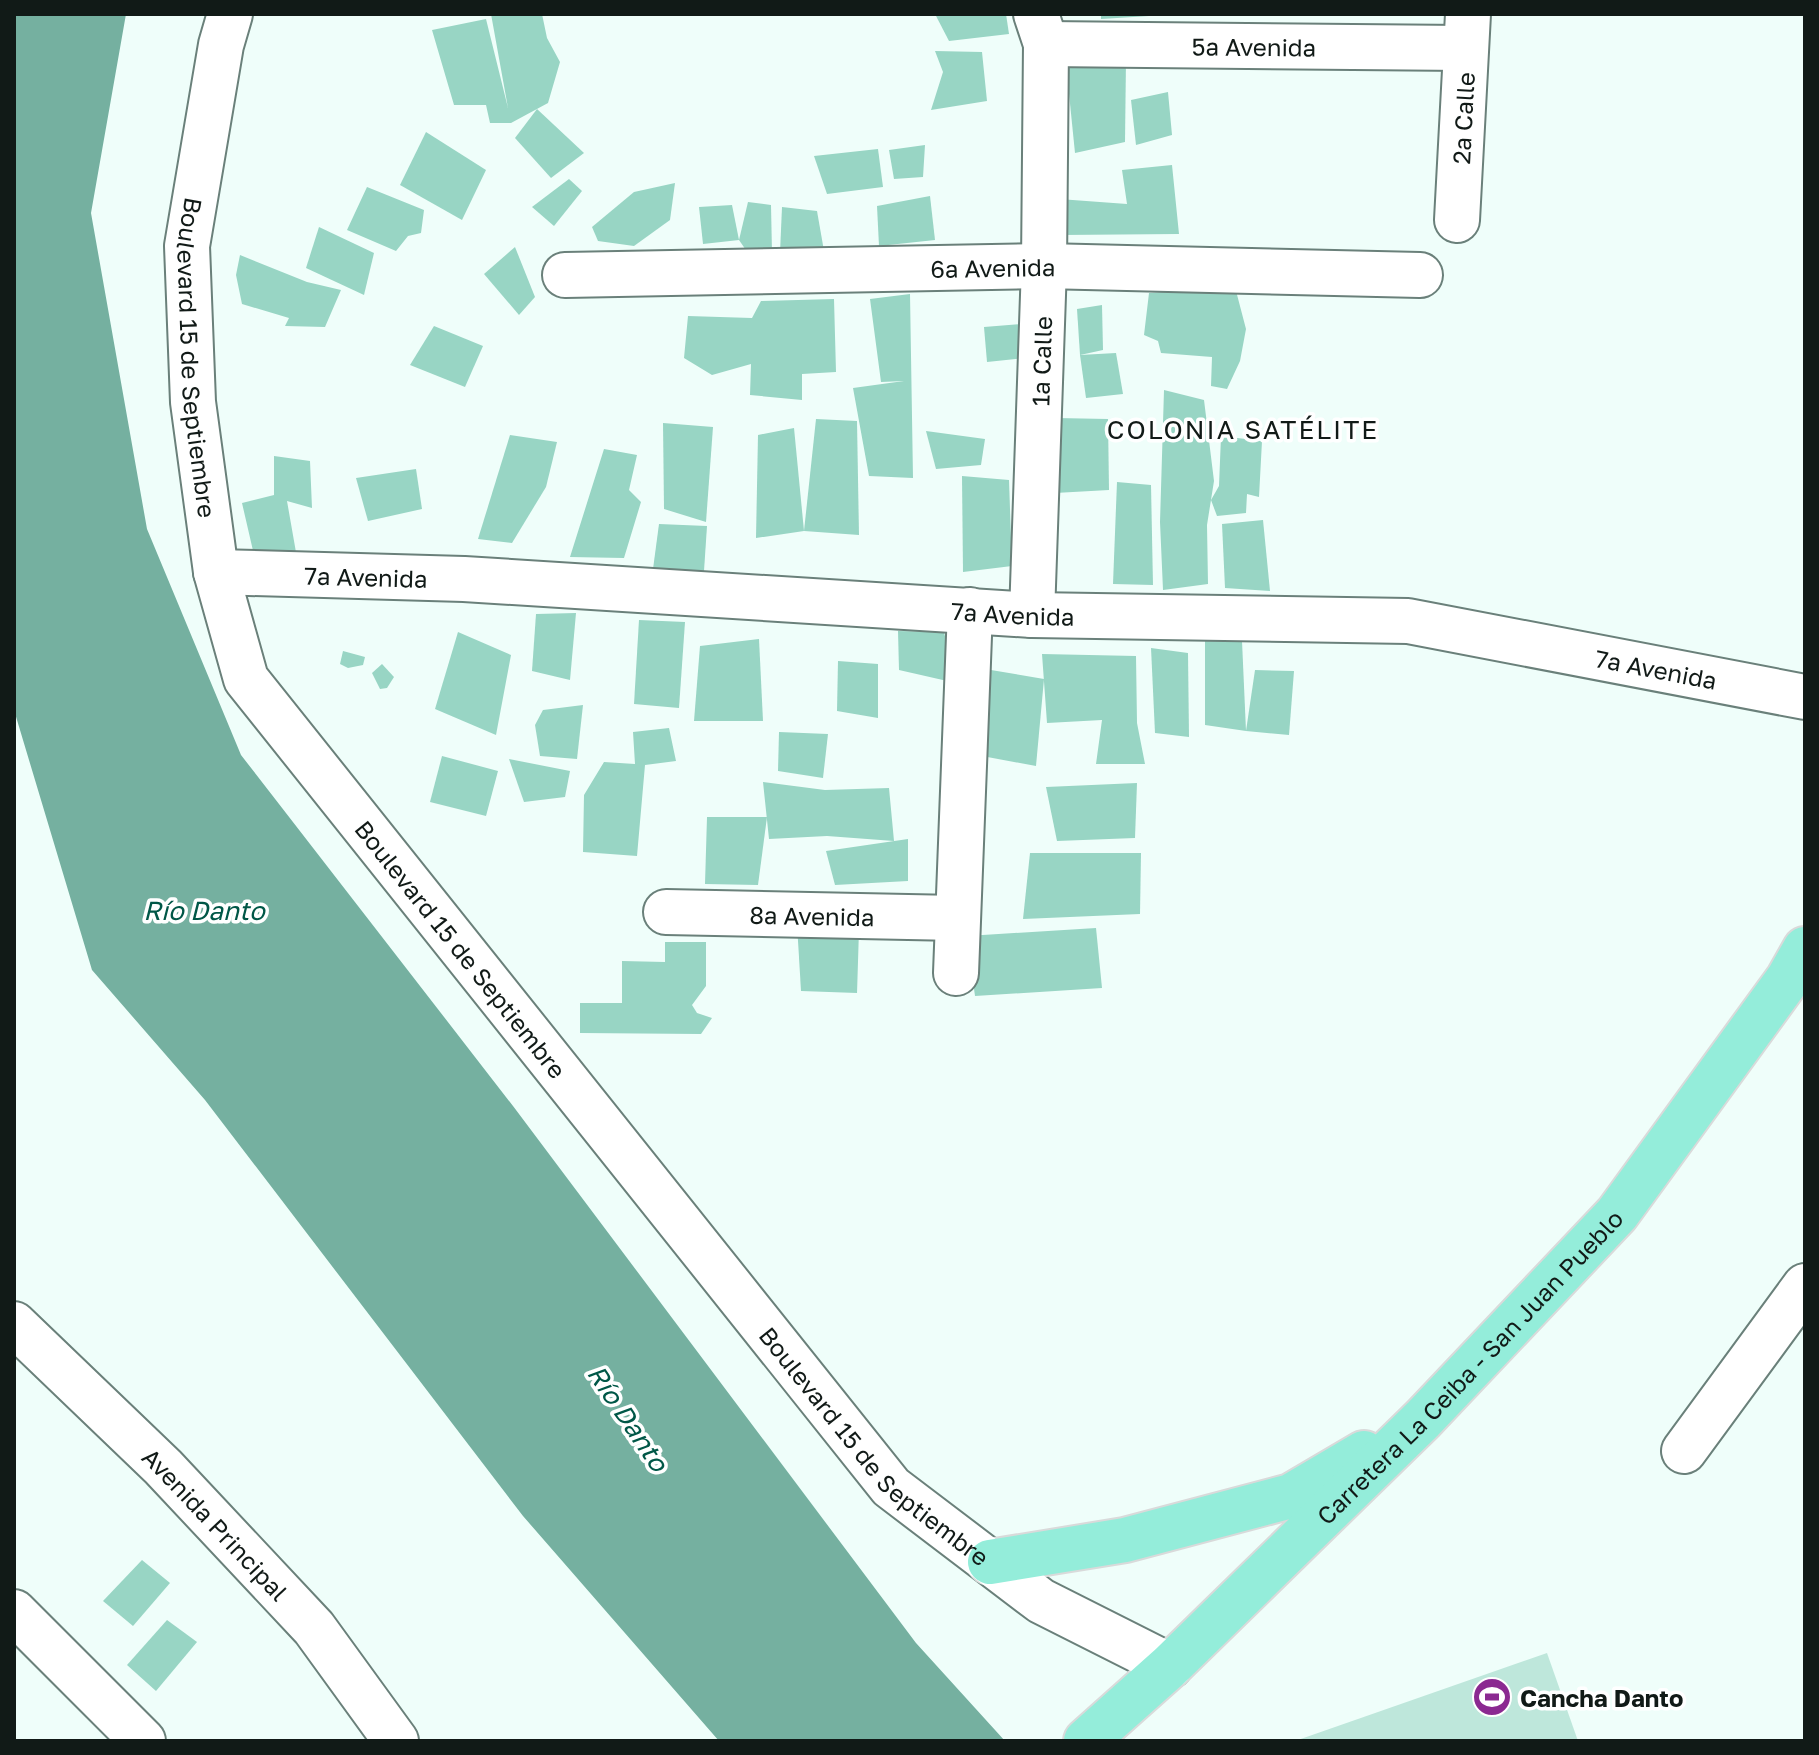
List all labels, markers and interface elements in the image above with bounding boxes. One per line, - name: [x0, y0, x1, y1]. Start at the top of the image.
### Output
- street label: 5a Avenida: [1192, 31, 1316, 61]
- street label: 2a Calle: [1445, 71, 1479, 165]
- street label: Boulevard 15 de Septiembre: [172, 195, 223, 519]
- street label: 6a Avenida: [930, 251, 1056, 283]
- street label: 1a Calle: [1025, 316, 1057, 407]
- district label: COLONIA SATÉLITE: [1107, 414, 1379, 445]
- street label: 7a Avenida: [304, 560, 428, 592]
- street label: 7a Avenida: [950, 595, 1075, 630]
- street label: 7a Avenida: [1593, 643, 1720, 694]
- street label: Boulevard 15 de Septiembre: [350, 814, 573, 1083]
- water label: Río Danto: [143, 895, 266, 926]
- street label: 8a Avenida: [749, 899, 875, 931]
- street label: Carretera La Ceiba - San Juan Pueblo: [1310, 1203, 1628, 1530]
- street label: Boulevard 15 de Septiembre: [754, 1320, 995, 1571]
- water label: Río Danto: [581, 1359, 676, 1478]
- street label: Avenida Principal: [137, 1441, 295, 1606]
- sports icon: Cancha Danto: [1471, 1676, 1513, 1718]
- place label: Cancha Danto: [1520, 1683, 1683, 1712]

